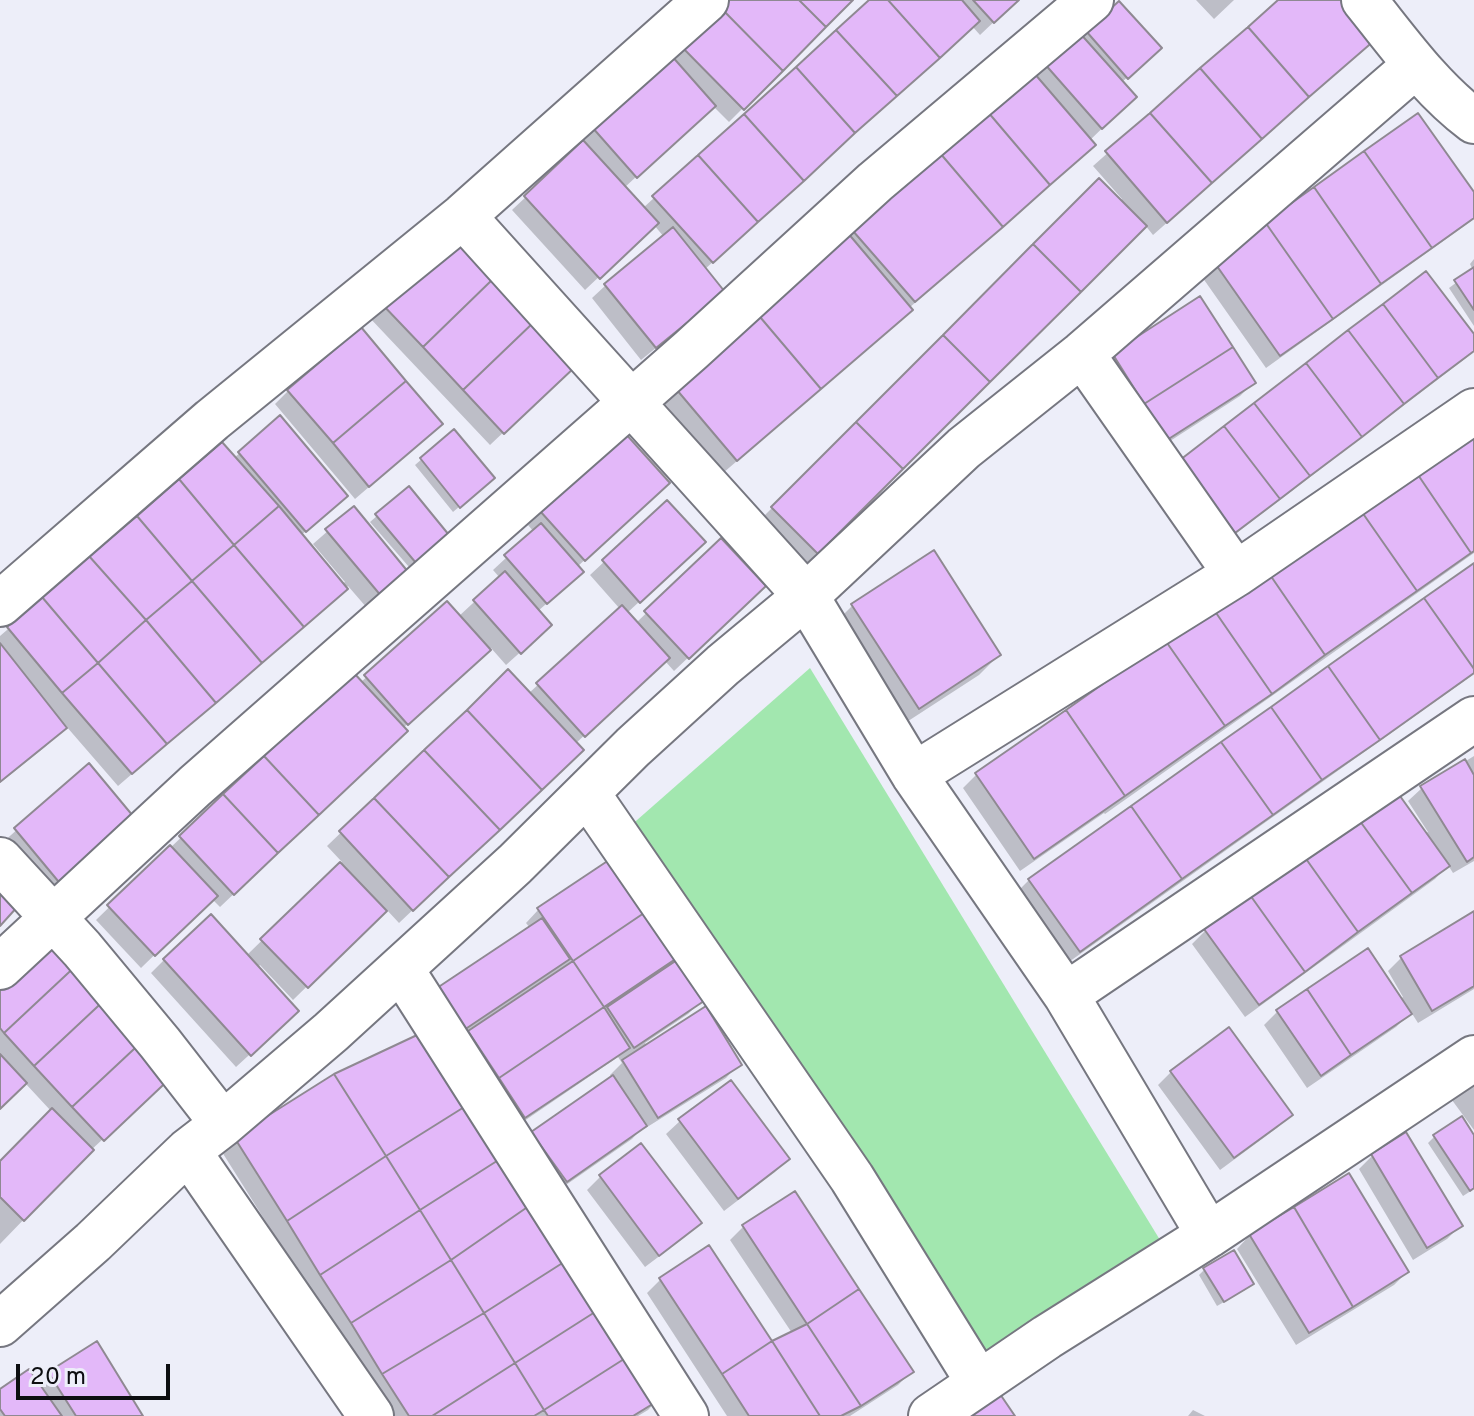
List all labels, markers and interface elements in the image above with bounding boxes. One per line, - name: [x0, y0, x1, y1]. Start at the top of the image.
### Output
- scale bar: [20, 1348, 174, 1398]
- text: 20 m: [30, 1363, 86, 1393]

